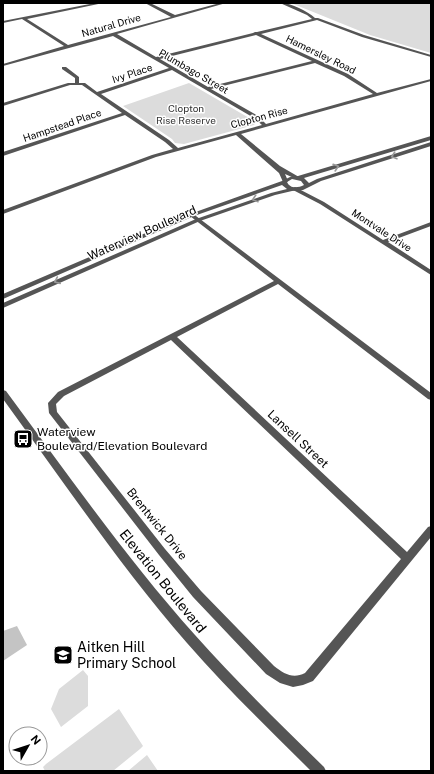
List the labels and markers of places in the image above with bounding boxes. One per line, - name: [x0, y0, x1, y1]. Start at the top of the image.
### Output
- place label: Waterview Boulevard/Elevation Boulevard: [37, 425, 207, 453]
- bus stop icon: Waterview Boulevard/Elevation Boulevard: [12, 428, 34, 450]
- place label: Aitken Hill Primary School: [77, 639, 176, 671]
- school or university icon: Aitken Hill Primary School: [52, 644, 74, 666]

